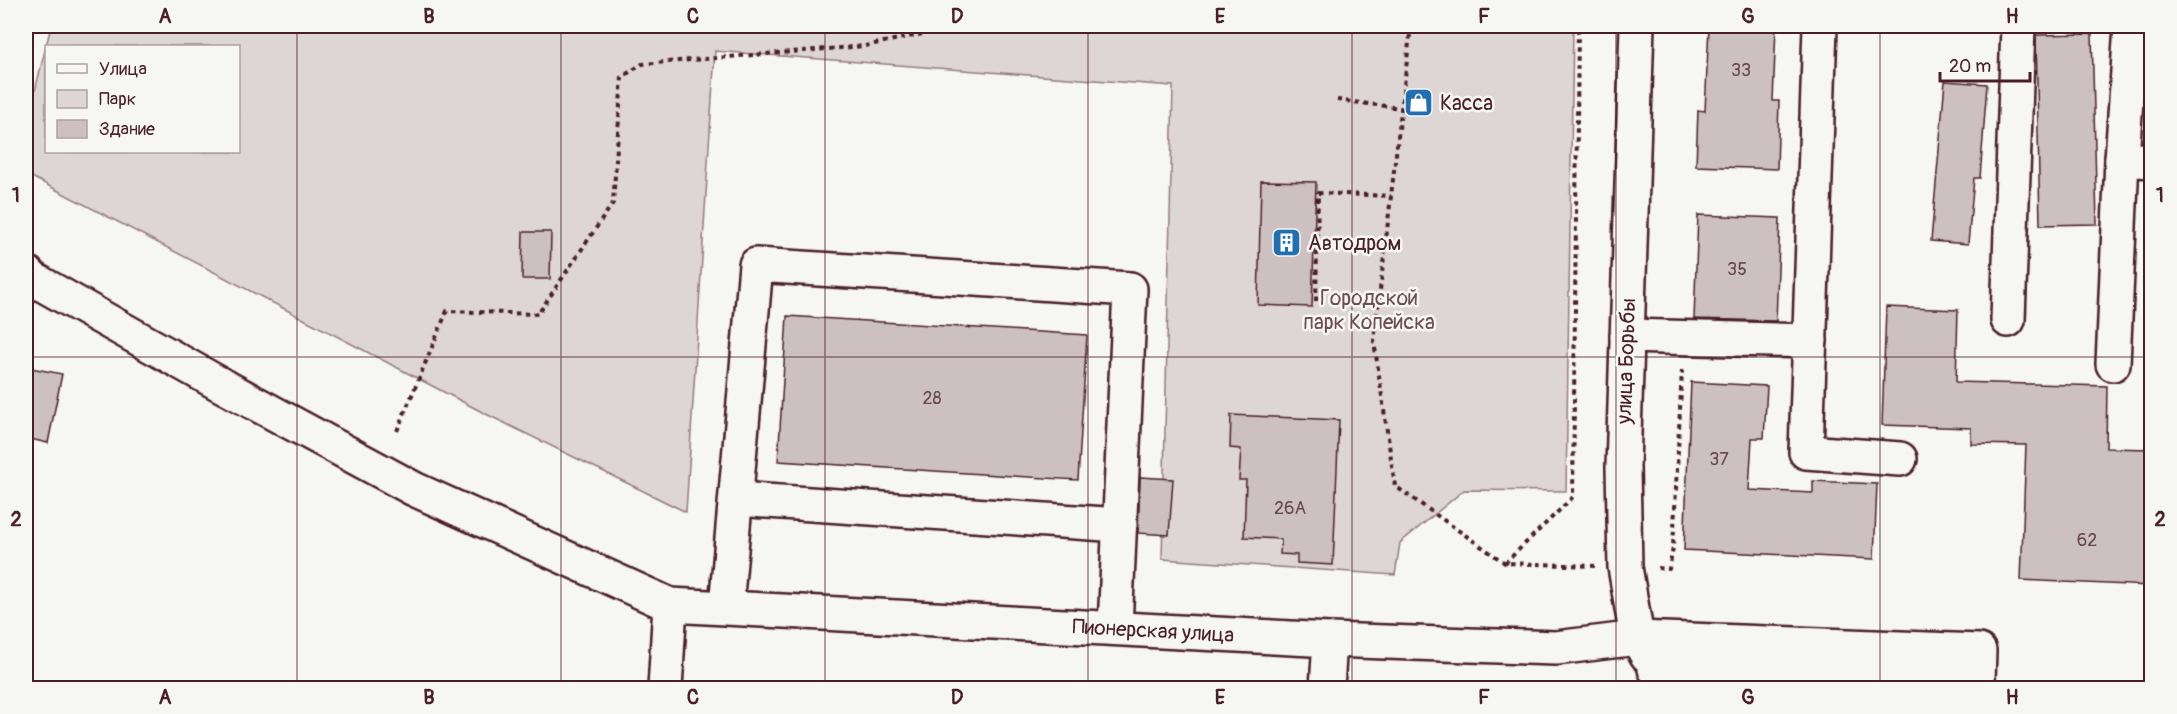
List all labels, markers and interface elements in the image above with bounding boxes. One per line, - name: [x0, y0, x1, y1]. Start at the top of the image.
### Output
- text: A: [159, 4, 172, 29]
- text: B: [423, 4, 435, 29]
- text: C: [687, 4, 699, 29]
- text: D: [951, 4, 964, 29]
- text: E: [1215, 4, 1226, 29]
- text: F: [1478, 4, 1490, 29]
- text: G: [1741, 4, 1755, 29]
- text: H: [2006, 4, 2019, 29]
- legend: [45, 45, 240, 153]
- scale bar: [1940, 45, 2030, 83]
- text: 20 m: [1949, 55, 1991, 78]
- text: Улица: [99, 58, 147, 81]
- house number: 33: [1731, 59, 1751, 82]
- shop icon: Касса: [1403, 87, 1435, 119]
- text: Парк: [99, 88, 136, 111]
- place label: Касса: [1440, 90, 1493, 117]
- text: Здание: [99, 118, 155, 141]
- text: 1: [12, 183, 20, 208]
- text: 1: [2156, 183, 2164, 208]
- building icon: Автодром: [1271, 227, 1303, 259]
- place label: Автодром: [1308, 230, 1401, 257]
- house number: 35: [1727, 258, 1747, 281]
- park label: Городской парк Копейска: [1303, 285, 1435, 336]
- street label: улица Борьбы: [1611, 298, 1642, 425]
- house number: 28: [922, 387, 942, 410]
- house number: 37: [1709, 448, 1729, 471]
- house number: 26А: [1274, 497, 1306, 520]
- text: 2: [10, 507, 22, 532]
- text: 2: [2154, 507, 2166, 532]
- house number: 62: [2077, 529, 2097, 552]
- street label: Пионерская улица: [1072, 613, 1235, 649]
- text: A: [159, 685, 172, 710]
- text: B: [423, 685, 435, 710]
- text: C: [687, 685, 699, 710]
- text: D: [951, 685, 964, 710]
- text: E: [1215, 685, 1226, 710]
- text: F: [1478, 685, 1490, 710]
- text: G: [1741, 685, 1755, 710]
- text: H: [2006, 685, 2019, 710]

